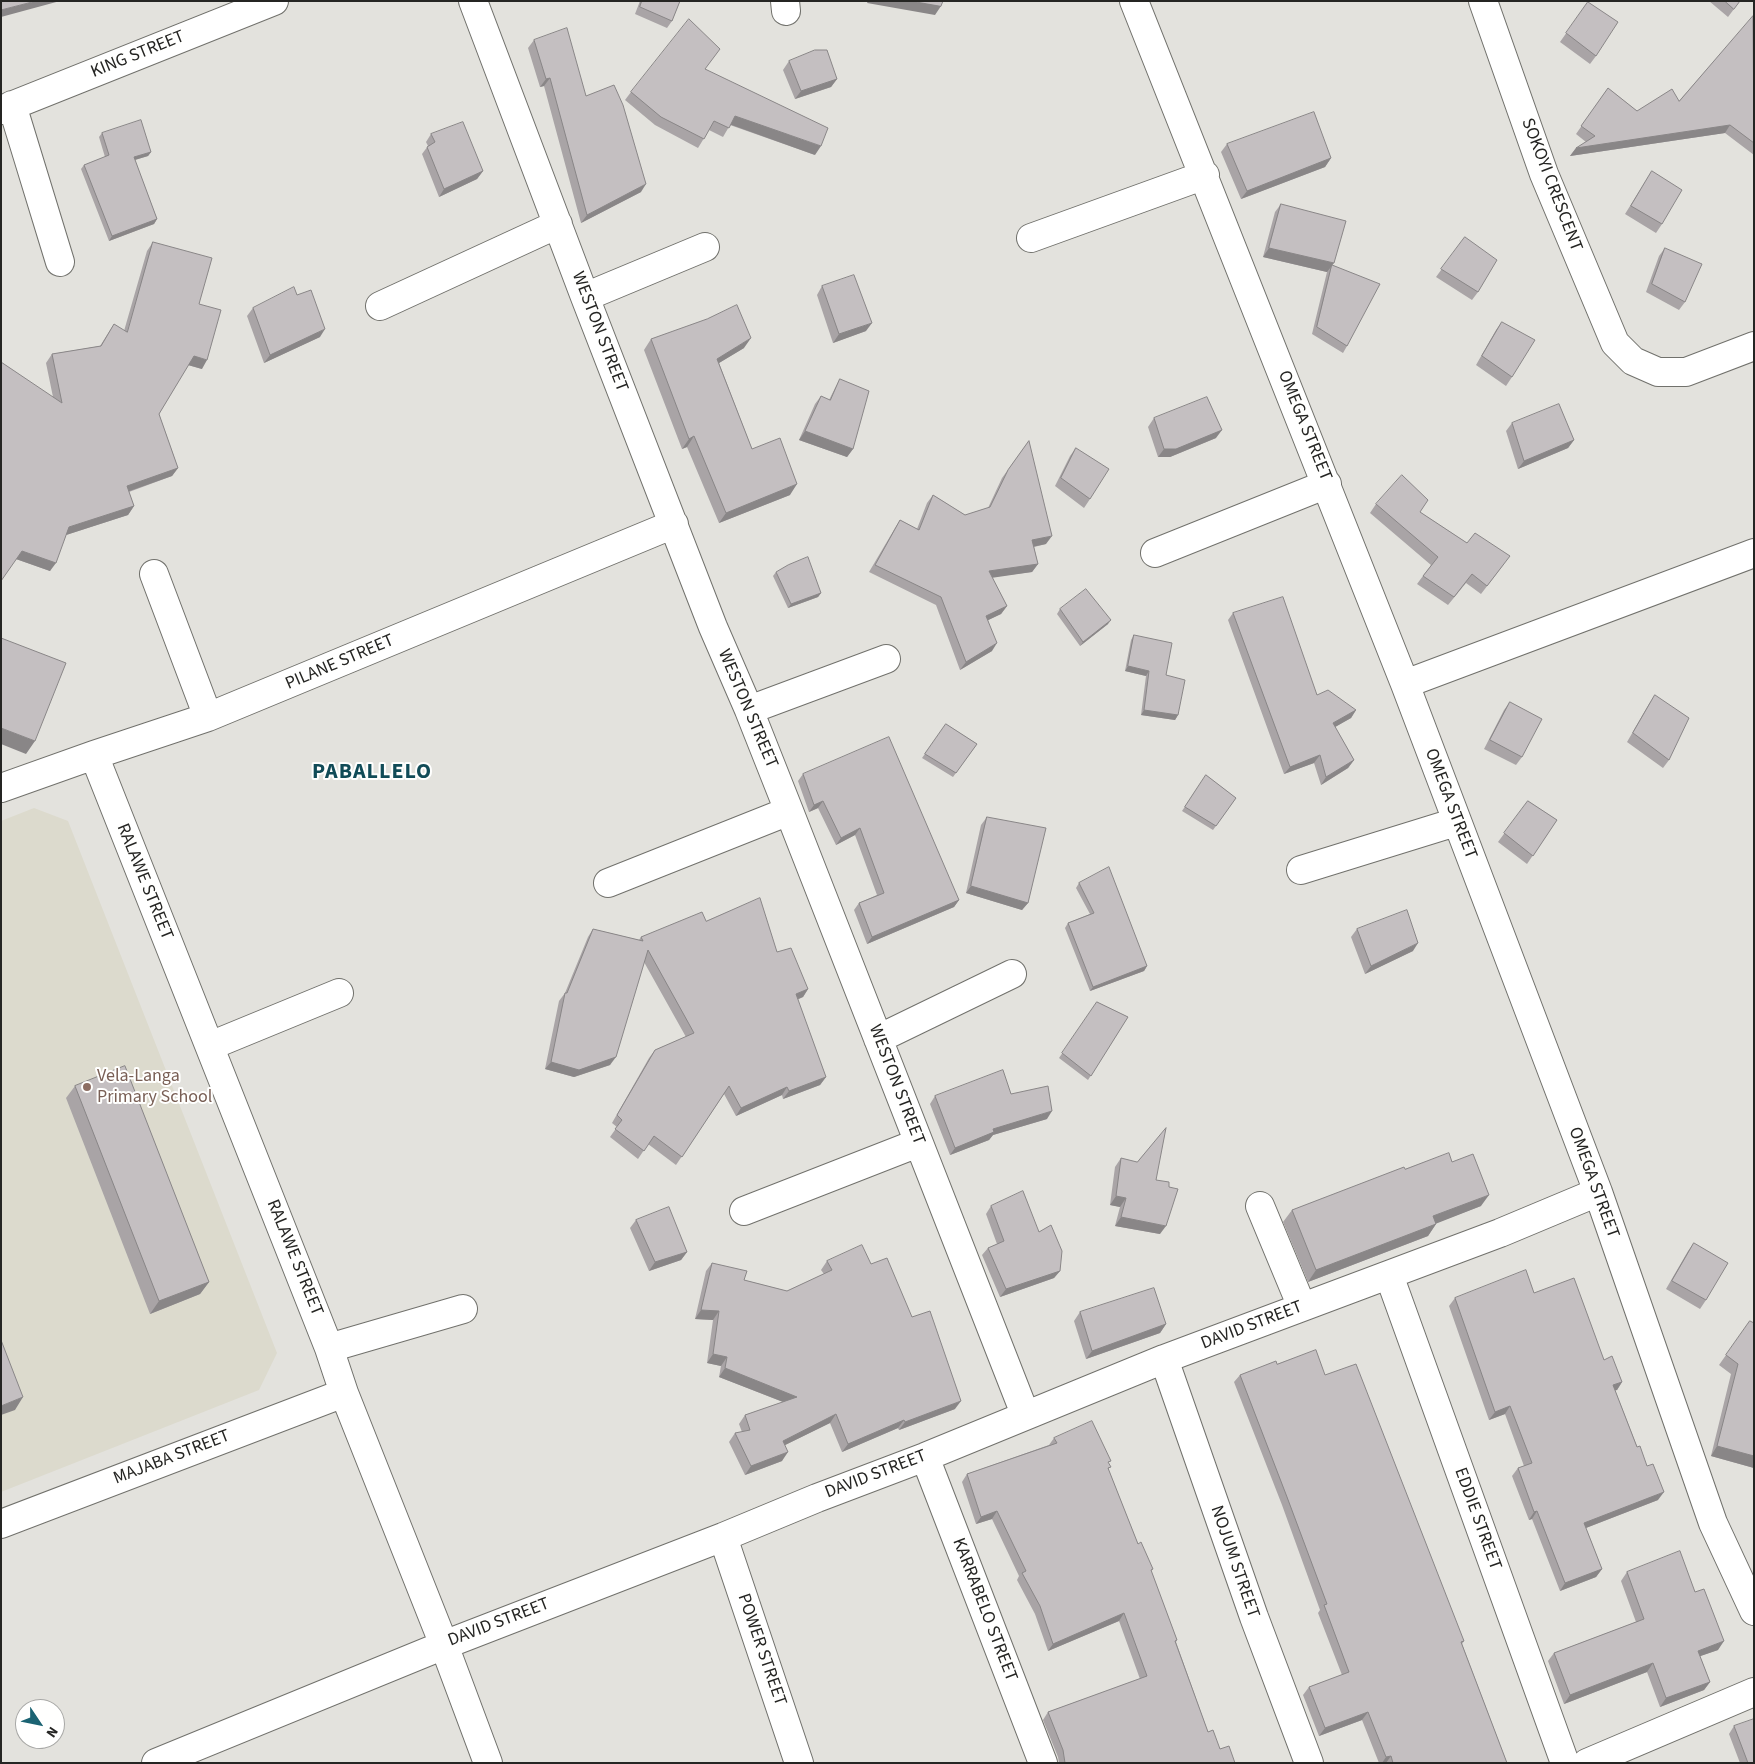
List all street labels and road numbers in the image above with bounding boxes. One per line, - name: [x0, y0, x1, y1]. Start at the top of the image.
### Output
- street label: KING STREET: [88, 26, 188, 84]
- street label: SOKOYI CRESCENT: [1516, 115, 1586, 255]
- street label: WESTON STREET: [566, 269, 632, 395]
- street label: OMEGA STREET: [1272, 368, 1336, 484]
- street label: PILANE STREET: [282, 630, 398, 696]
- street label: WESTON STREET: [712, 646, 782, 772]
- street label: OMEGA STREET: [1419, 746, 1481, 862]
- street label: RALAWE STREET: [111, 821, 177, 943]
- street label: WESTON STREET: [863, 1022, 929, 1148]
- street label: OMEGA STREET: [1563, 1124, 1623, 1242]
- street label: RALAWE STREET: [261, 1197, 327, 1319]
- street label: DAVID STREET: [1198, 1297, 1306, 1355]
- street label: MAJABA STREET: [111, 1426, 233, 1490]
- street label: DAVID STREET: [822, 1446, 930, 1504]
- street label: EDDIE STREET: [1449, 1465, 1505, 1573]
- street label: NOJUM STREET: [1205, 1503, 1263, 1621]
- street label: KARRABELO STREET: [947, 1535, 1021, 1685]
- street label: POWER STREET: [732, 1591, 790, 1709]
- street label: DAVID STREET: [445, 1594, 553, 1652]

